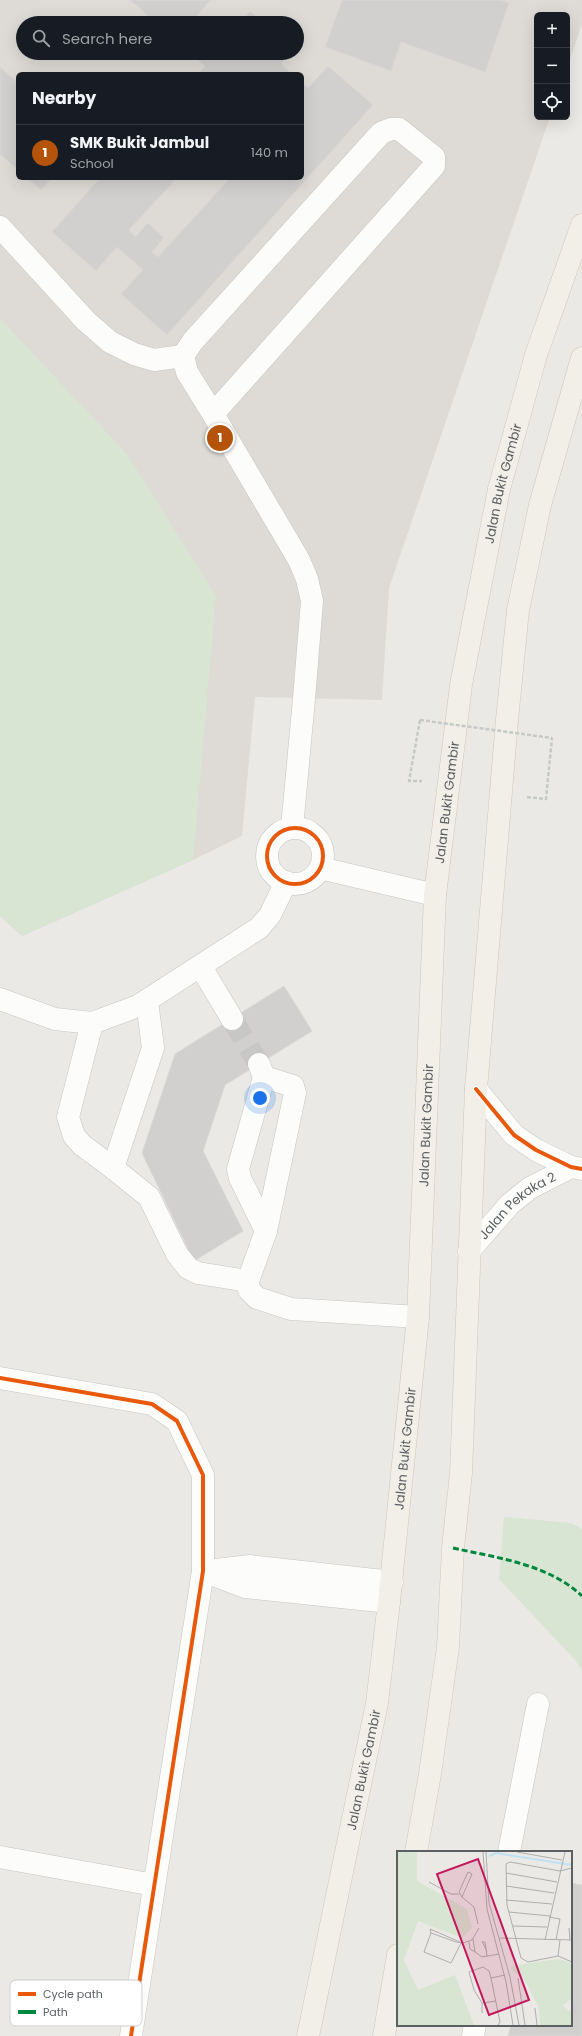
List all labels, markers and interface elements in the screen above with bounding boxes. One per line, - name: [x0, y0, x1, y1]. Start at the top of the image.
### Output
- map controls: [534, 12, 570, 120]
- button: +: [534, 12, 570, 48]
- search box: [16, 16, 304, 60]
- icon: search: [30, 27, 52, 49]
- text: Search here: [62, 28, 152, 49]
- button: −: [534, 48, 570, 84]
- button: locate: [534, 84, 570, 120]
- text: Nearby: [32, 86, 96, 110]
- text: SMK Bukit Jambul: [70, 132, 209, 153]
- text: 1: [43, 143, 47, 162]
- text: 140 m: [251, 143, 288, 162]
- text: School: [70, 154, 114, 173]
- street label: Jalan Bukit Gambir: [480, 421, 527, 545]
- pin: 1: [207, 423, 233, 453]
- street label: Jalan Bukit Gambir: [430, 740, 464, 865]
- street label: Jalan Bukit Gambir: [414, 1063, 438, 1187]
- your location: [250, 1088, 270, 1108]
- street label: Jalan Pekaka 2: [474, 1167, 559, 1244]
- street label: Jalan Bukit Gambir: [389, 1386, 421, 1511]
- street label: Jalan Bukit Gambir: [342, 1707, 385, 1832]
- inset map: [397, 1851, 572, 2026]
- legend: [10, 1980, 142, 2026]
- text: Cycle path: [43, 1986, 103, 2002]
- text: Path: [43, 2004, 68, 2020]

